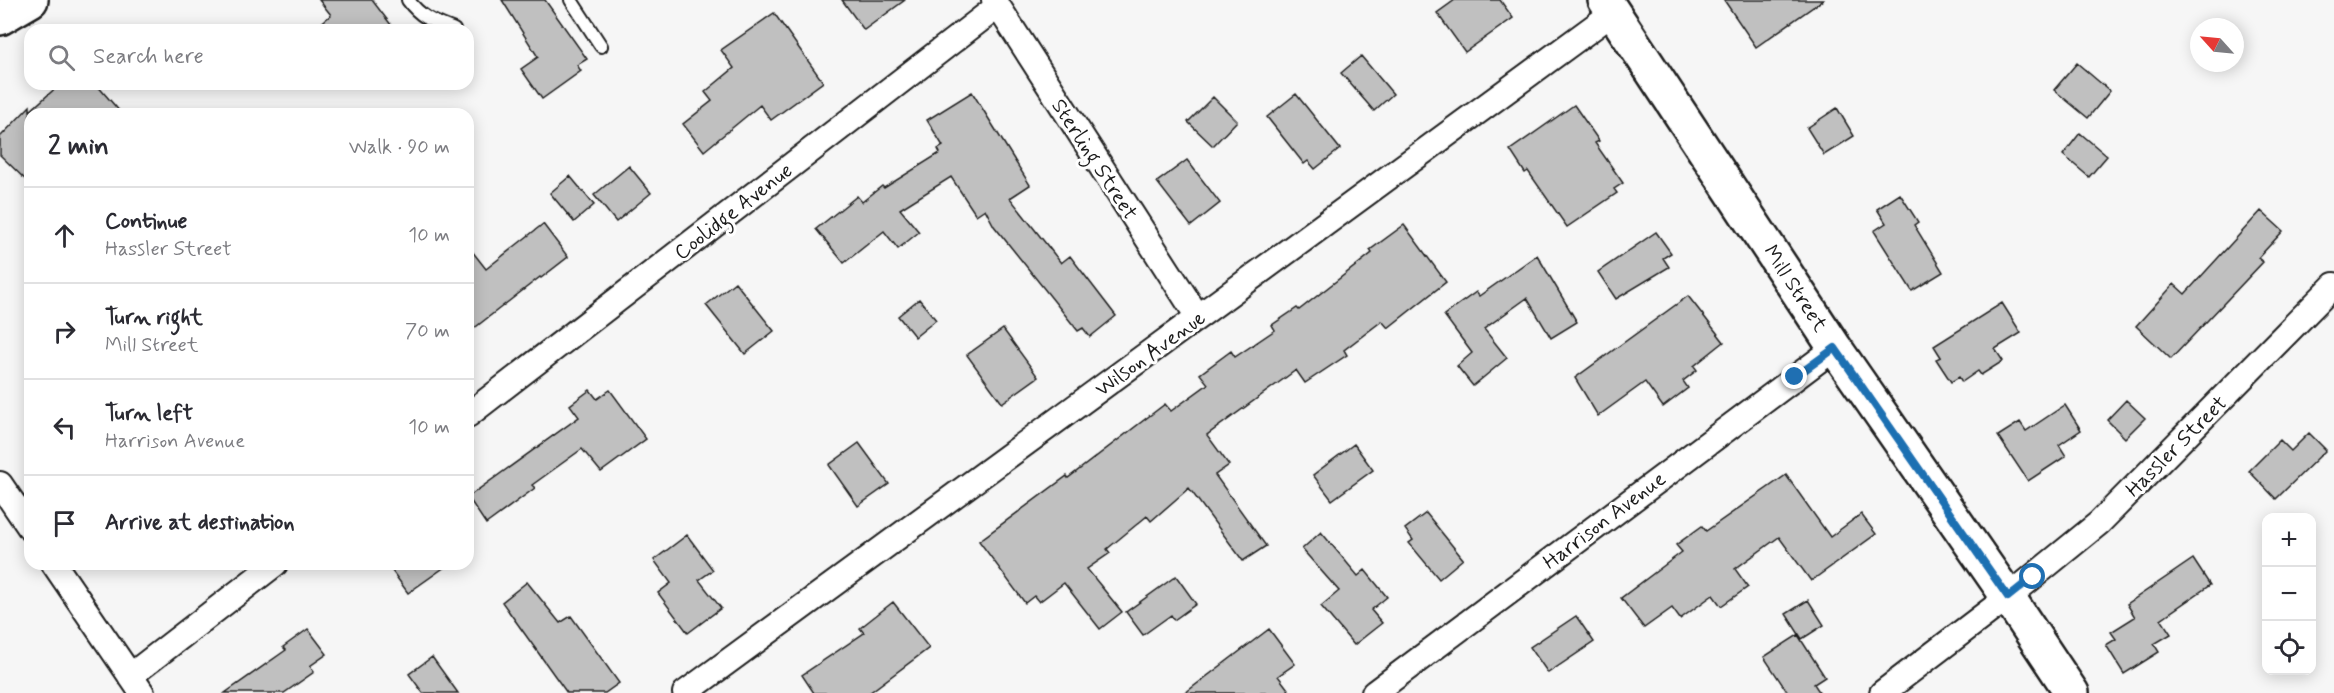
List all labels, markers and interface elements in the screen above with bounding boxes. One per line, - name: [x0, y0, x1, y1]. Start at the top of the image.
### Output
- north arrow: [2190, 18, 2244, 72]
- search box: [24, 24, 474, 90]
- icon: search: [45, 41, 78, 74]
- text: Search here: [93, 43, 204, 71]
- street label: Sterling Street: [1043, 94, 1144, 227]
- text: 2 min: [48, 130, 109, 164]
- text: Walk · 90 m: [349, 134, 450, 161]
- street label: Coolidge Avenue: [669, 157, 800, 268]
- text: Continue: [105, 208, 187, 236]
- icon: ahead: [48, 219, 81, 252]
- text: 10 m: [408, 222, 450, 249]
- text: Hassler Street: [105, 236, 232, 263]
- street label: Mill Street: [1757, 240, 1834, 338]
- text: Turn right: [105, 304, 203, 332]
- street label: Wilson Avenue: [1090, 304, 1212, 403]
- icon: right: [48, 315, 81, 348]
- text: 70 m: [405, 318, 450, 345]
- text: Mill Street: [105, 332, 199, 359]
- route end: [1781, 363, 1807, 389]
- street label: Hassler Street: [2120, 390, 2234, 504]
- text: Turn left: [105, 400, 193, 428]
- icon: left: [48, 411, 81, 444]
- text: 10 m: [408, 414, 450, 441]
- text: Harrison Avenue: [105, 428, 245, 455]
- street label: Harrison Avenue: [1537, 465, 1672, 576]
- icon: arrive: [48, 507, 81, 540]
- text: Arrive at destination: [105, 509, 295, 537]
- map controls: [2262, 513, 2316, 675]
- button: +: [2262, 513, 2316, 567]
- route start: [2019, 563, 2045, 589]
- button: −: [2262, 567, 2316, 621]
- button: locate: [2262, 621, 2316, 675]

